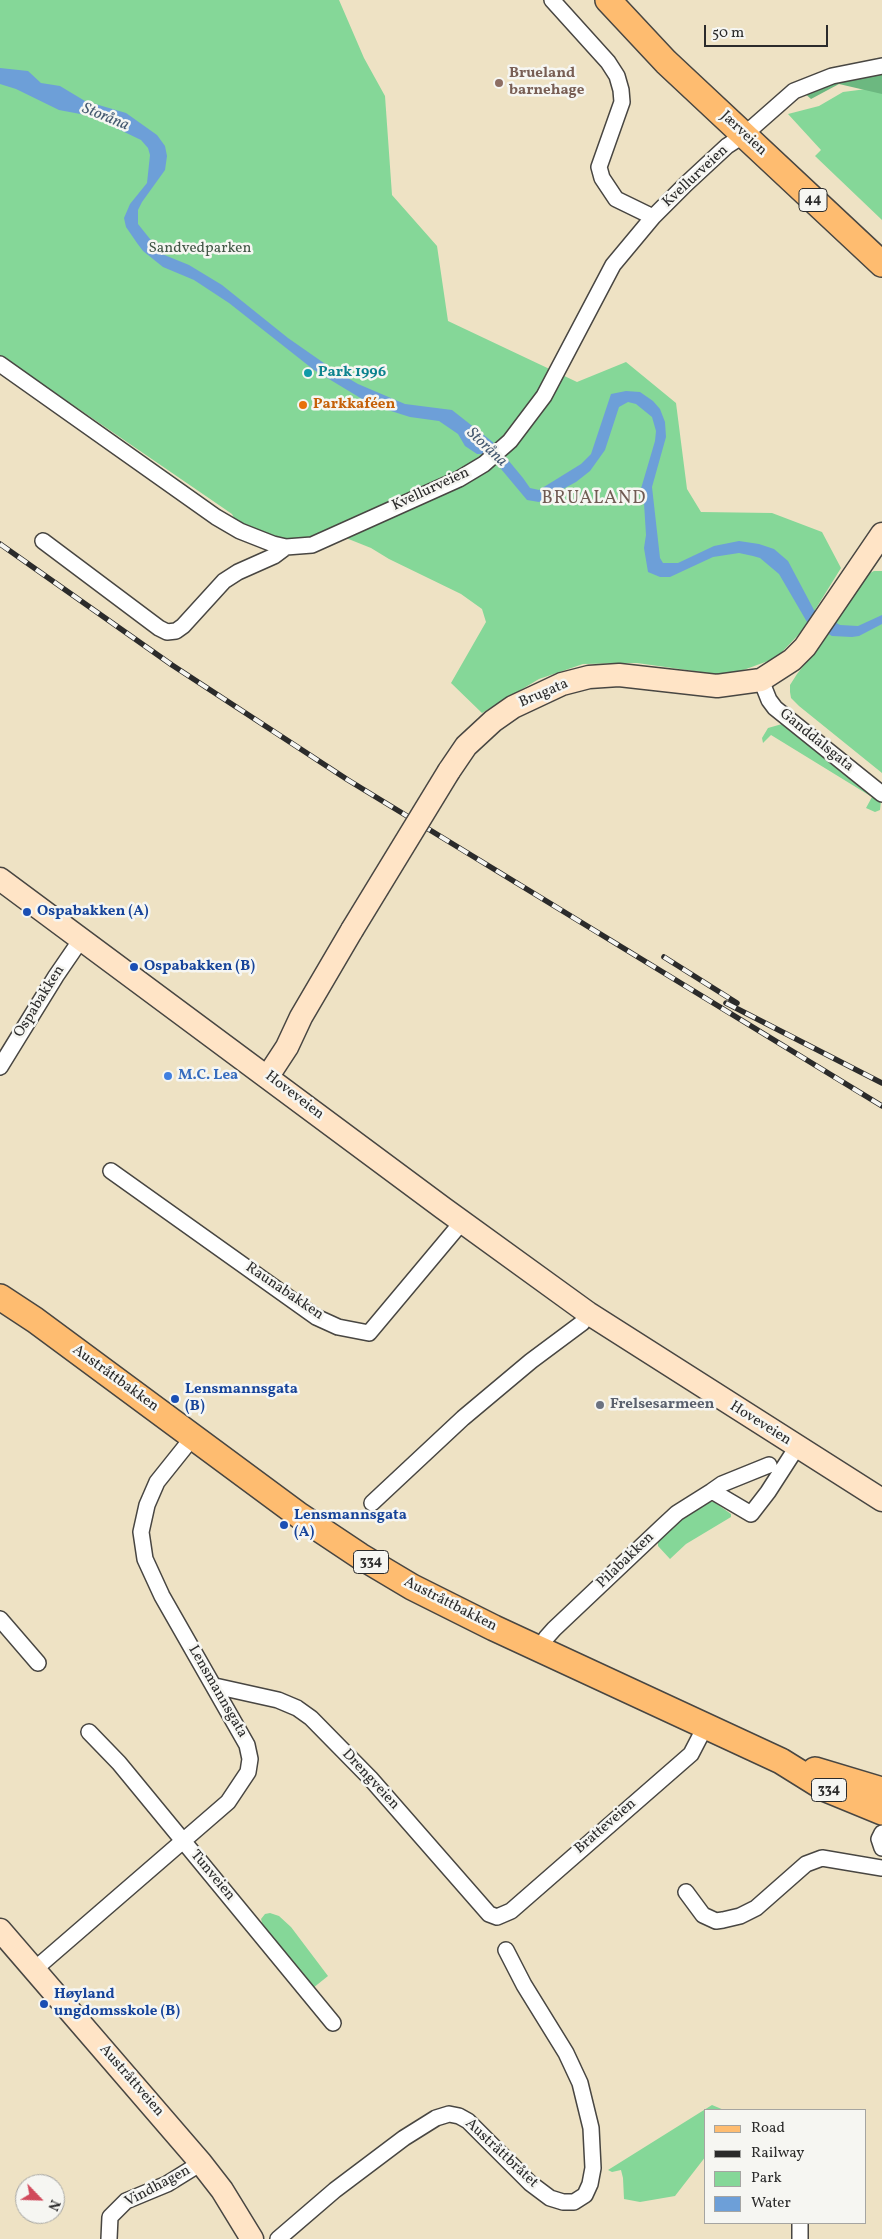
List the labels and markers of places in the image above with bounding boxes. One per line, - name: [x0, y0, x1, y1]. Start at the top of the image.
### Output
- place label: Brueland barnehage: [509, 65, 584, 100]
- marker: Brueland barnehage: [493, 77, 505, 89]
- place label: Park 1996: [318, 364, 386, 382]
- marker: Park 1996: [302, 367, 314, 379]
- place label: Parkkaféen: [313, 396, 395, 414]
- marker: Parkkaféen: [297, 399, 309, 411]
- place label: Ospabakken (A): [37, 903, 149, 921]
- marker: Ospabakken (A): [21, 906, 33, 918]
- place label: Ospabakken (B): [144, 958, 255, 976]
- marker: Ospabakken (B): [128, 961, 140, 973]
- place label: M.C. Lea: [178, 1067, 238, 1085]
- marker: M.C. Lea: [162, 1070, 174, 1082]
- place label: Lensmannsgata (B): [185, 1381, 298, 1416]
- marker: Lensmannsgata (B): [169, 1393, 181, 1405]
- place label: Frelsesarmeen: [610, 1396, 714, 1414]
- marker: Frelsesarmeen: [594, 1399, 606, 1411]
- place label: Lensmannsgata (A): [294, 1507, 407, 1542]
- marker: Lensmannsgata (A): [278, 1519, 290, 1531]
- place label: Høyland ungdomsskole (B): [54, 1986, 180, 2021]
- marker: Høyland ungdomsskole (B): [38, 1998, 50, 2010]

